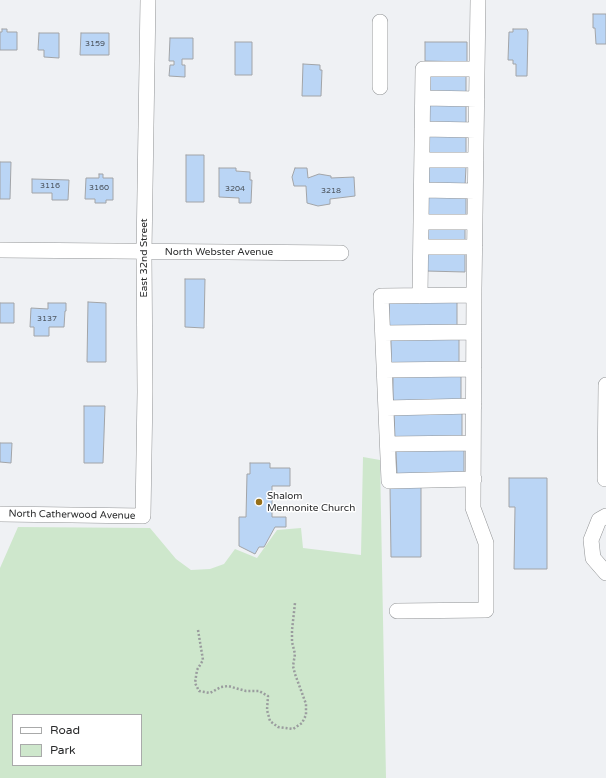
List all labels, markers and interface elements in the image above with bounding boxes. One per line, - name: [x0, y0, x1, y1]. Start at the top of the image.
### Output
- house number: 3159: [85, 39, 105, 49]
- house number: 3116: [40, 181, 60, 191]
- house number: 3160: [89, 183, 109, 193]
- house number: 3204: [225, 184, 245, 194]
- house number: 3218: [321, 186, 341, 196]
- street label: East 32nd Street: [138, 218, 150, 298]
- street label: North Webster Avenue: [165, 246, 273, 258]
- house number: 3137: [37, 314, 57, 324]
- place label: Shalom Mennonite Church: [267, 490, 355, 514]
- marker: Shalom Mennonite Church: [254, 497, 264, 507]
- street label: North Catherwood Avenue: [8, 508, 136, 522]
- legend: [12, 714, 142, 766]
- text: Road: [50, 723, 80, 737]
- text: Park: [50, 743, 76, 757]

